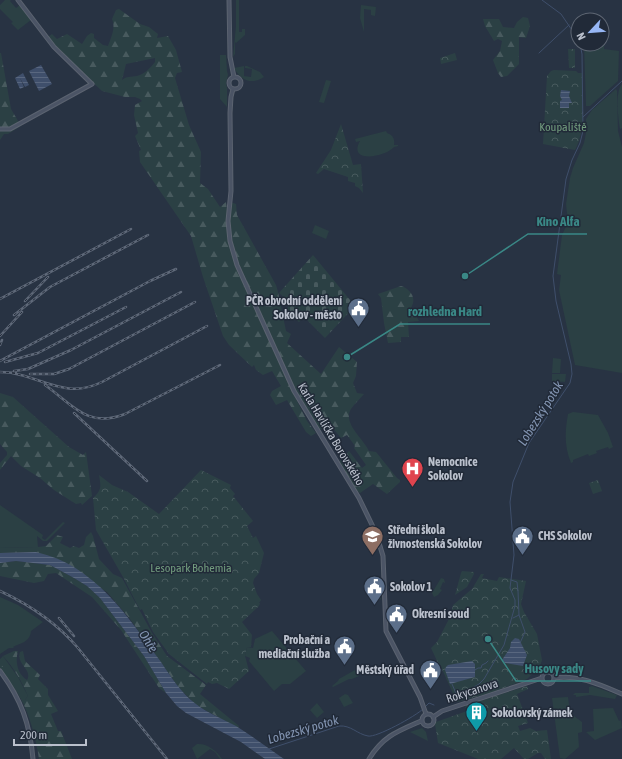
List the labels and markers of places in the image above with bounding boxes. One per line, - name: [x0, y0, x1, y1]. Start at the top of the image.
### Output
- callout: Kino Alfa: [528, 209, 587, 234]
- place label: PČR obvodní oddělení Sokolov - město: [246, 294, 342, 322]
- public building icon: PČR obvodní oddělení Sokolov - město: [345, 295, 371, 328]
- callout: rozhledna Hard: [400, 299, 490, 324]
- place label: Nemocnice Sokolov: [428, 455, 478, 483]
- hospital icon: Nemocnice Sokolov: [399, 456, 425, 489]
- place label: Střední škola živnostenská Sokolov: [388, 523, 482, 551]
- public building icon: CHS Sokolov: [510, 523, 536, 556]
- school or university icon: Střední škola živnostenská Sokolov: [359, 524, 385, 557]
- place label: CHS Sokolov: [538, 529, 592, 543]
- public building icon: Sokolov 1: [361, 574, 387, 607]
- place label: Sokolov 1: [390, 580, 433, 594]
- public building icon: Okresní soud: [384, 601, 410, 634]
- place label: Okresní soud: [412, 607, 469, 621]
- place label: Probační a mediační služba: [258, 633, 330, 661]
- public building icon: Probační a mediační služba: [332, 634, 358, 667]
- callout: Husovy sady: [516, 656, 591, 681]
- public building icon: Městský úřad: [417, 657, 443, 690]
- place label: Městský úřad: [356, 663, 414, 677]
- building icon: Sokolovský zámek: [464, 700, 490, 733]
- place label: Sokolovský zámek: [492, 706, 573, 720]

